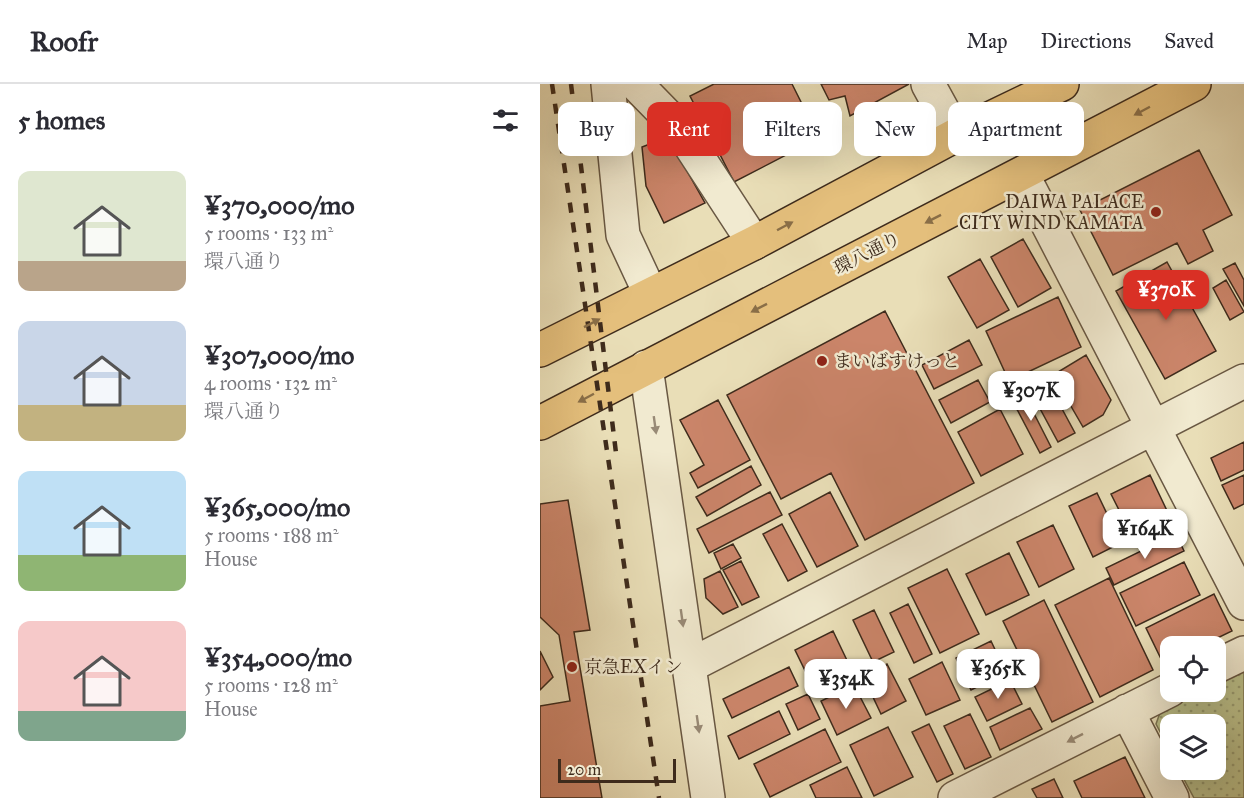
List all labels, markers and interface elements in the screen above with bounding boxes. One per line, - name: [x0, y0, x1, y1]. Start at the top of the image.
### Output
- text: Roofr: [30, 24, 98, 59]
- text: Map: [967, 28, 1008, 54]
- text: Directions: [1041, 28, 1131, 54]
- text: Saved: [1164, 28, 1214, 54]
- chip: Buy: [558, 102, 635, 156]
- chip: Rent: [647, 102, 731, 156]
- chip: Filters: [743, 102, 842, 156]
- chip: New: [854, 102, 936, 156]
- chip: Apartment: [948, 102, 1084, 156]
- text: 5 homes: [18, 104, 105, 136]
- icon: filters: [489, 104, 522, 137]
- one-way arrow: [1134, 106, 1151, 116]
- text: ¥370,000/mo: [204, 189, 355, 221]
- place label: DAIWA PALACE CITY WIND KAMATA: [959, 191, 1144, 234]
- icon: home: [66, 195, 138, 267]
- marker: DAIWA PALACE CITY WIND KAMATA: [1149, 205, 1163, 219]
- one-way arrow: [924, 214, 942, 224]
- text: 5 rooms · 133 m²: [204, 221, 333, 245]
- one-way arrow: [777, 221, 794, 231]
- street label: 環八通り: [830, 227, 904, 279]
- text: 環八通り: [204, 249, 284, 273]
- pin: ¥370K: [1124, 270, 1208, 321]
- text: ¥370K: [1137, 277, 1195, 301]
- one-way arrow: [751, 304, 768, 313]
- one-way arrow: [584, 318, 601, 328]
- text: ¥307,000/mo: [204, 339, 354, 371]
- icon: home: [66, 345, 138, 417]
- place label: まいばすけっと: [834, 350, 960, 372]
- marker: まいばすけっと: [815, 354, 829, 368]
- text: 4 rooms · 132 m²: [204, 371, 337, 395]
- pin: ¥307K: [989, 371, 1073, 422]
- text: ¥307K: [1002, 378, 1060, 402]
- one-way arrow: [578, 393, 595, 403]
- text: 環八通り: [204, 399, 284, 423]
- one-way arrow: [650, 415, 659, 434]
- text: ¥365,000/mo: [204, 491, 350, 523]
- icon: home: [66, 495, 138, 567]
- pin: ¥164K: [1103, 509, 1187, 560]
- text: ¥164K: [1117, 516, 1173, 540]
- text: 5 rooms · 188 m²: [204, 523, 339, 547]
- text: House: [204, 547, 258, 571]
- one-way arrow: [678, 608, 687, 627]
- map controls: [1160, 636, 1226, 780]
- button: locate: [1160, 636, 1226, 702]
- text: ¥354,000/mo: [204, 641, 352, 673]
- icon: home: [66, 645, 138, 717]
- pin: ¥365K: [956, 649, 1040, 700]
- place label: 京急EXイン: [584, 656, 683, 678]
- text: ¥365K: [971, 656, 1025, 680]
- pin: ¥354K: [804, 659, 888, 710]
- marker: 京急EXイン: [565, 660, 579, 674]
- text: ¥354K: [818, 666, 874, 690]
- text: 5 rooms · 128 m²: [204, 673, 338, 697]
- text: House: [204, 697, 258, 721]
- button: layers: [1160, 714, 1226, 780]
- one-way arrow: [693, 715, 702, 734]
- one-way arrow: [1066, 732, 1084, 742]
- scale bar: [558, 756, 676, 784]
- text: 20 m: [567, 760, 601, 779]

